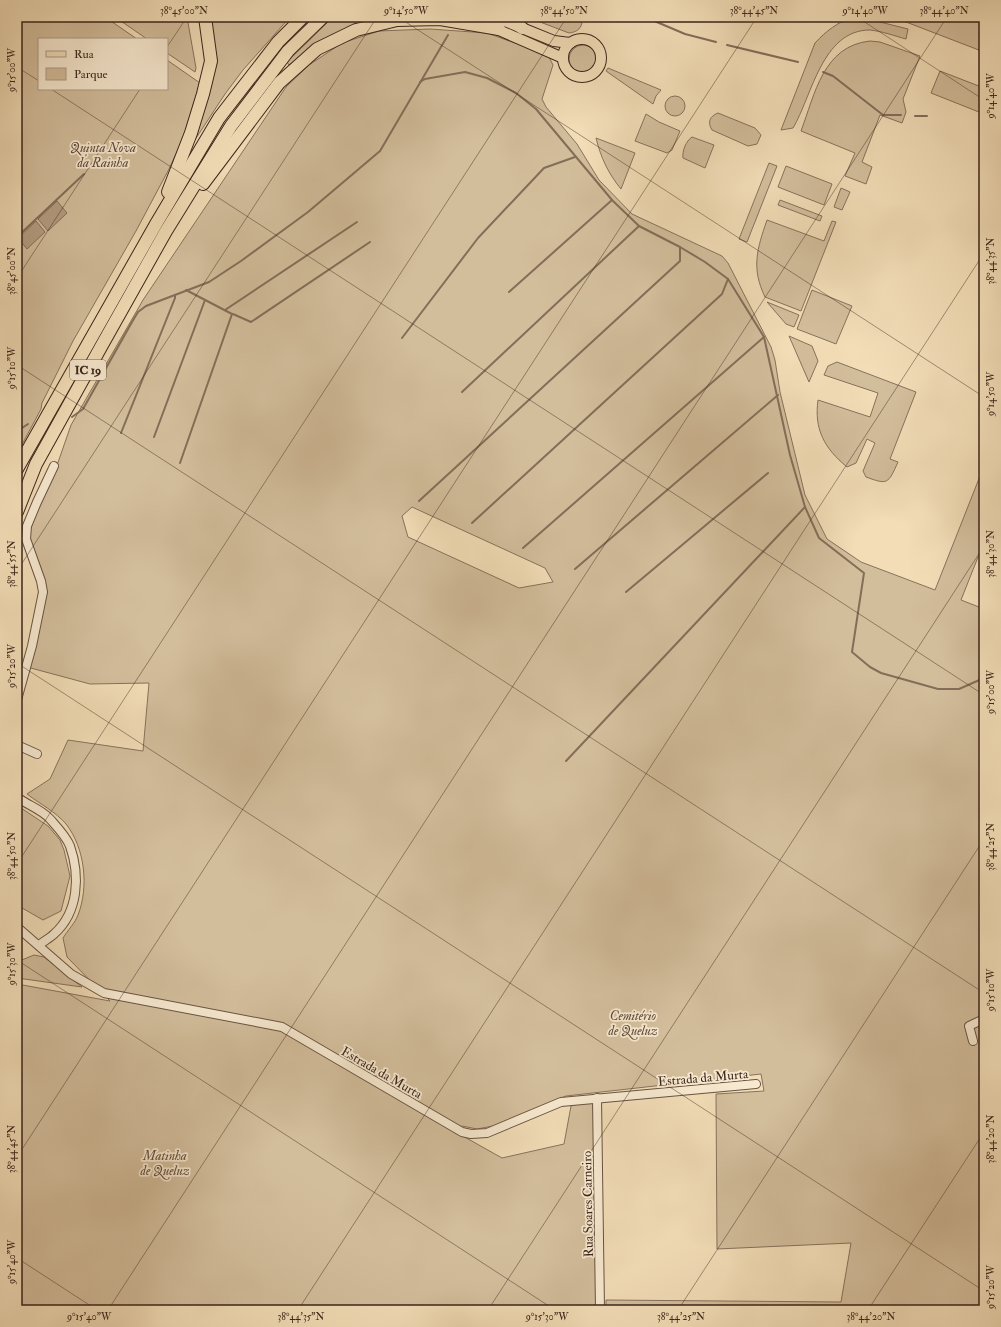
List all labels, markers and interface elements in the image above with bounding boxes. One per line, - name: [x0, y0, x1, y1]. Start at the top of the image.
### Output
- text: 38°45'00"N: [160, 5, 208, 17]
- text: 9°14'50"W: [383, 5, 429, 17]
- text: 38°44'50"N: [540, 5, 588, 17]
- text: 38°44'45"N: [730, 5, 778, 17]
- text: 9°14'40"W: [841, 5, 888, 17]
- text: 38°44'40"N: [919, 5, 969, 17]
- legend: [38, 38, 168, 90]
- text: 9°15'00"W: [6, 47, 18, 93]
- text: Rua: [74, 47, 95, 62]
- text: Parque: [74, 67, 108, 82]
- text: 9°14'40"W: [985, 73, 997, 120]
- park label: Quinta Nova da Rainha: [70, 140, 136, 171]
- text: 38°44'35"N: [985, 237, 997, 284]
- text: 38°45'00"N: [6, 247, 18, 295]
- text: 9°15'10"W: [6, 346, 18, 390]
- road number: IC 19: [70, 360, 106, 380]
- text: 9°14'50"W: [985, 371, 997, 417]
- text: 38°44'30"N: [985, 530, 997, 578]
- text: 38°44'55"N: [6, 540, 18, 588]
- text: 9°15'20"W: [6, 643, 18, 689]
- text: 9°15'00"W: [985, 669, 997, 715]
- text: 38°44'25"N: [985, 823, 997, 871]
- text: 38°44'50"N: [6, 832, 18, 880]
- text: 9°15'30"W: [6, 942, 18, 986]
- text: 9°15'10"W: [985, 968, 997, 1012]
- park label: Cemitério de Queluz: [607, 1008, 658, 1040]
- street label: Estrada da Murta: [338, 1043, 425, 1103]
- street label: Estrada da Murta: [657, 1066, 750, 1090]
- text: 38°44'20"N: [985, 1114, 997, 1163]
- text: 38°44'45"N: [6, 1125, 18, 1173]
- park label: Matinha de Queluz: [139, 1148, 190, 1180]
- street label: Rua Soares Carneiro: [579, 1151, 597, 1257]
- text: 9°15'40"W: [6, 1239, 18, 1285]
- text: 9°15'20"W: [985, 1264, 997, 1310]
- text: 9°15'40"W: [66, 1311, 112, 1323]
- text: 38°44'35"N: [278, 1311, 325, 1323]
- text: 9°15'30"W: [525, 1311, 569, 1323]
- text: 38°44'25"N: [657, 1311, 705, 1323]
- text: 38°44'20"N: [847, 1311, 896, 1323]

